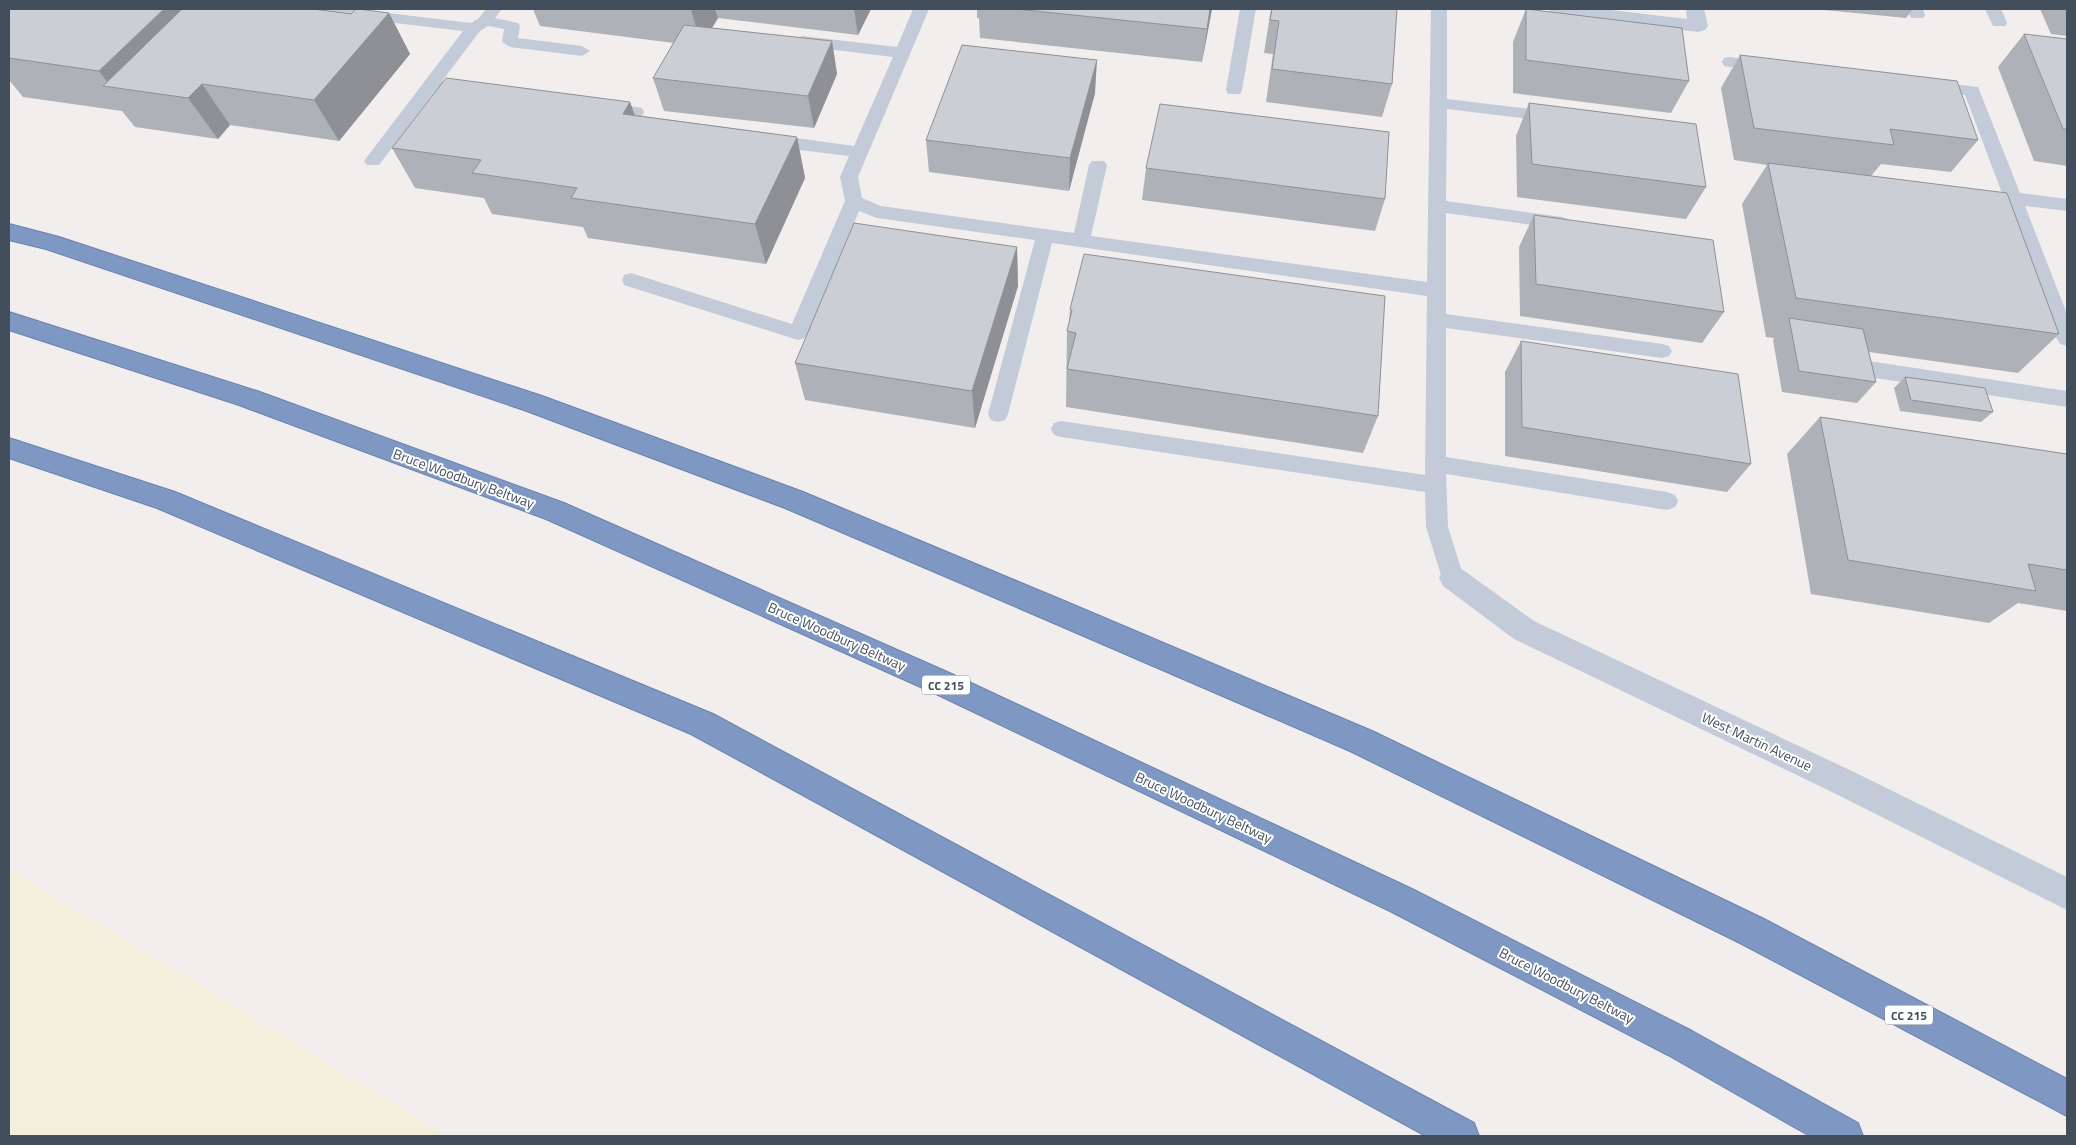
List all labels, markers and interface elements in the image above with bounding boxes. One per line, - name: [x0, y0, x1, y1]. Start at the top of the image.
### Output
- street label: Bruce Woodbury Beltway: [390, 443, 538, 513]
- street label: Bruce Woodbury Beltway: [765, 596, 910, 676]
- road number: CC 215: [922, 676, 970, 694]
- street label: West Martin Avenue: [1698, 706, 1816, 776]
- street label: Bruce Woodbury Beltway: [1132, 766, 1276, 848]
- street label: Bruce Woodbury Beltway: [1496, 942, 1638, 1028]
- road number: CC 215: [1885, 1006, 1933, 1024]

